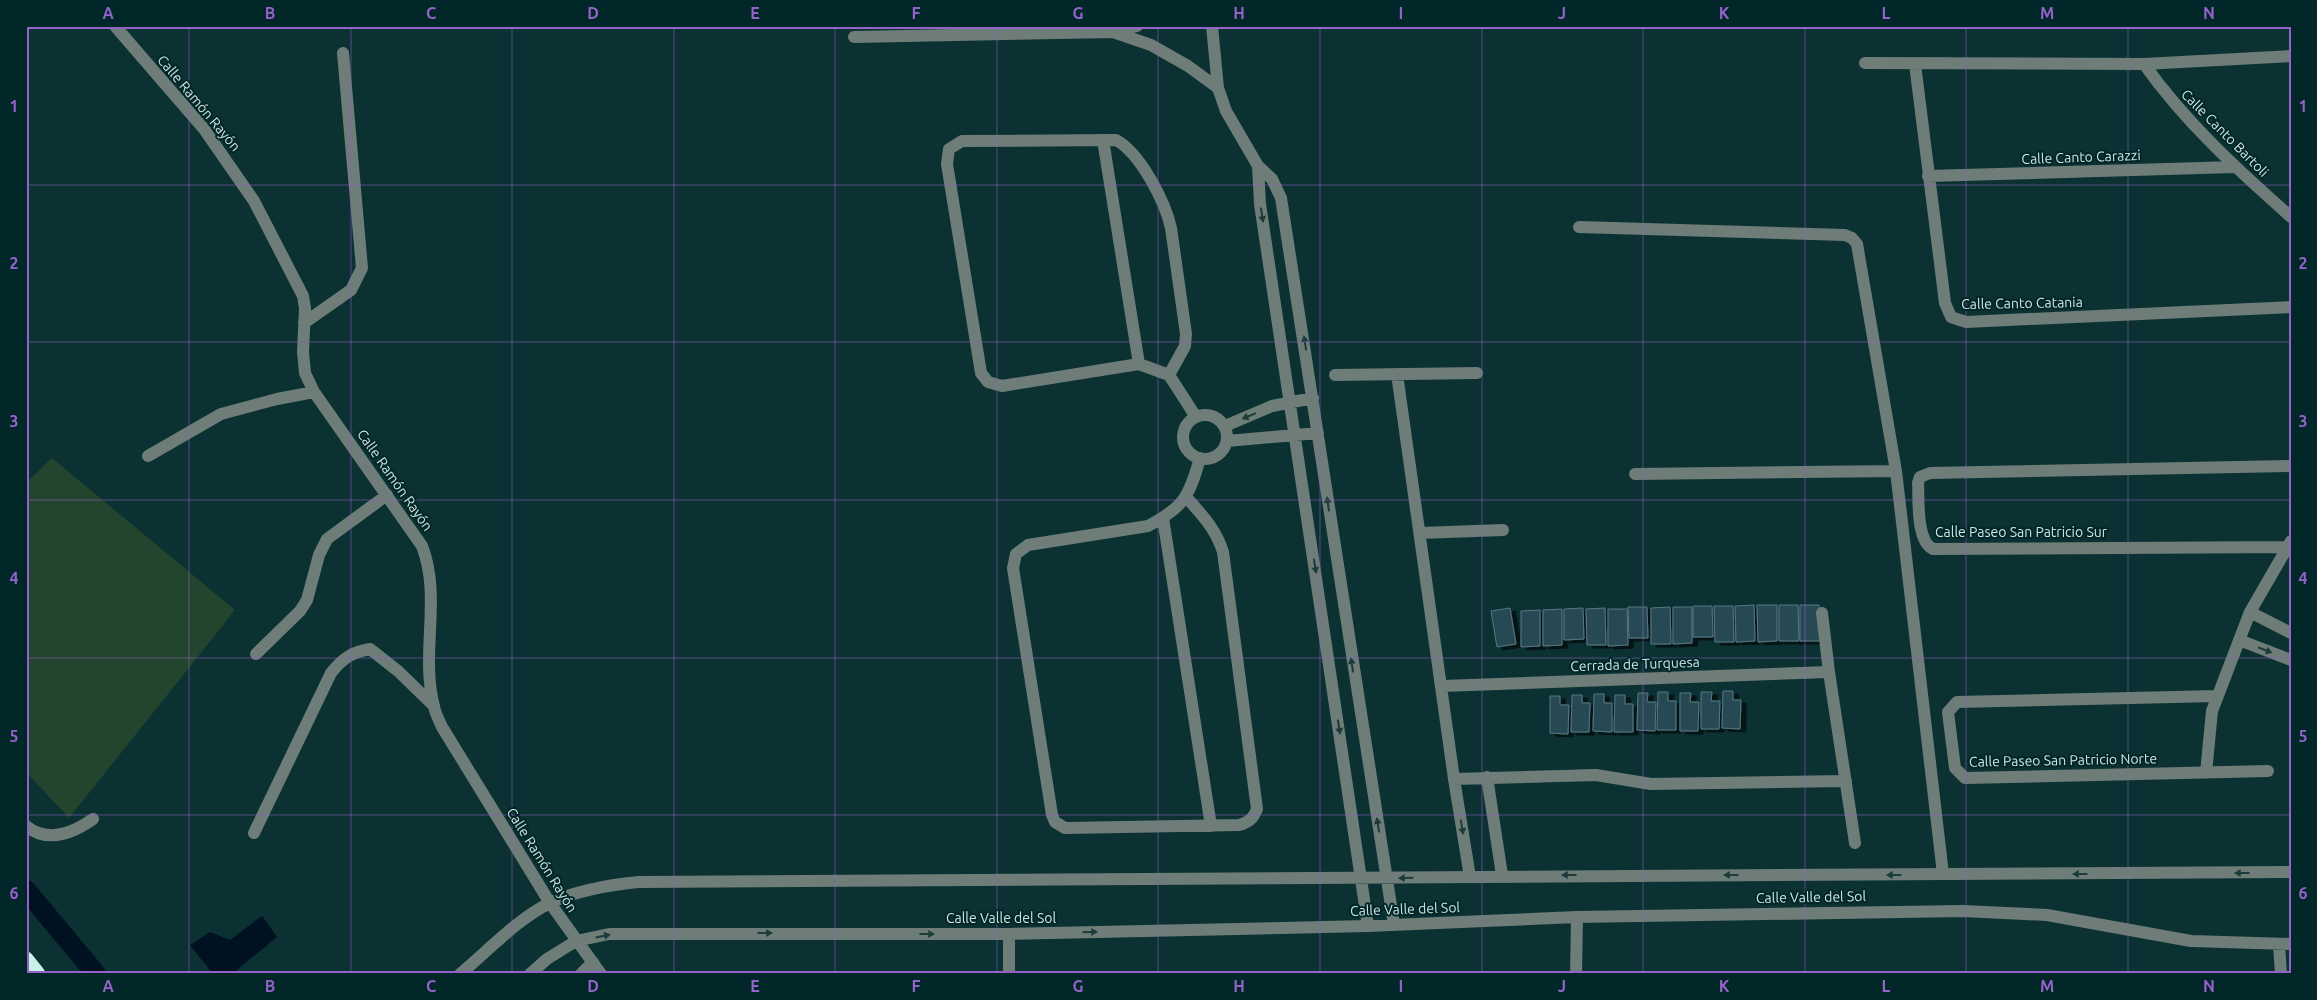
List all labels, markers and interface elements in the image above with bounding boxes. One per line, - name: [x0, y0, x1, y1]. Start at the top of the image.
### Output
- text: A: [102, 4, 114, 22]
- text: B: [265, 4, 275, 22]
- text: C: [426, 4, 436, 22]
- text: D: [587, 4, 599, 22]
- text: E: [750, 4, 760, 22]
- text: F: [912, 4, 921, 22]
- text: G: [1072, 4, 1084, 22]
- text: H: [1233, 4, 1245, 22]
- text: I: [1399, 4, 1403, 22]
- text: J: [1558, 4, 1566, 22]
- text: K: [1719, 4, 1730, 22]
- text: L: [1882, 4, 1891, 22]
- text: M: [2040, 4, 2054, 22]
- text: N: [2203, 4, 2215, 22]
- street label: Calle Ramón Rayón: [154, 52, 244, 154]
- street label: Calle Canto Bartoli: [2178, 86, 2272, 180]
- text: 1: [9, 97, 19, 115]
- text: 1: [2298, 97, 2308, 115]
- street label: Calle Canto Carazzi: [2021, 147, 2141, 167]
- one-way arrow: [1258, 207, 1266, 223]
- text: 2: [9, 254, 19, 272]
- text: 2: [2298, 254, 2308, 272]
- street label: Calle Canto Catania: [1961, 294, 2083, 312]
- one-way arrow: [1300, 335, 1308, 351]
- text: 3: [9, 412, 19, 430]
- text: 3: [2298, 412, 2308, 430]
- one-way arrow: [1242, 413, 1256, 421]
- street label: Calle Ramón Rayón: [354, 426, 436, 534]
- one-way arrow: [1324, 496, 1332, 512]
- street label: Calle Paseo San Patricio Sur: [1935, 524, 2108, 540]
- one-way arrow: [1311, 558, 1319, 574]
- text: 4: [9, 569, 19, 587]
- text: 4: [2298, 569, 2308, 587]
- one-way arrow: [2258, 646, 2273, 654]
- street label: Cerrada de Turquesa: [1570, 654, 1700, 674]
- one-way arrow: [1348, 656, 1356, 672]
- one-way arrow: [1336, 719, 1344, 735]
- text: 5: [9, 727, 19, 745]
- text: 5: [2298, 727, 2308, 745]
- street label: Calle Paseo San Patricio Norte: [1969, 750, 2157, 770]
- street label: Calle Ramón Rayón: [503, 805, 581, 915]
- one-way arrow: [1373, 817, 1381, 833]
- one-way arrow: [1458, 819, 1466, 835]
- one-way arrow: [2234, 869, 2250, 877]
- one-way arrow: [2071, 870, 2087, 878]
- one-way arrow: [1561, 871, 1577, 879]
- one-way arrow: [1723, 871, 1739, 879]
- one-way arrow: [1886, 871, 1902, 879]
- one-way arrow: [1398, 874, 1414, 882]
- text: 6: [9, 884, 19, 902]
- text: 6: [2298, 884, 2308, 902]
- street label: Calle Valle del Sol: [1756, 888, 1867, 906]
- street label: Calle Valle del Sol: [1350, 899, 1461, 919]
- street label: Calle Valle del Sol: [946, 910, 1056, 926]
- one-way arrow: [1082, 928, 1098, 936]
- one-way arrow: [757, 929, 773, 937]
- one-way arrow: [920, 930, 936, 938]
- one-way arrow: [595, 931, 611, 939]
- text: A: [102, 977, 114, 995]
- text: B: [265, 977, 275, 995]
- text: C: [426, 977, 436, 995]
- text: D: [587, 977, 599, 995]
- text: E: [750, 977, 760, 995]
- text: F: [912, 977, 921, 995]
- text: G: [1072, 977, 1084, 995]
- text: H: [1233, 977, 1245, 995]
- text: I: [1399, 977, 1403, 995]
- text: J: [1558, 977, 1566, 995]
- text: K: [1719, 977, 1730, 995]
- text: L: [1882, 977, 1891, 995]
- text: M: [2040, 977, 2054, 995]
- text: N: [2203, 977, 2215, 995]

